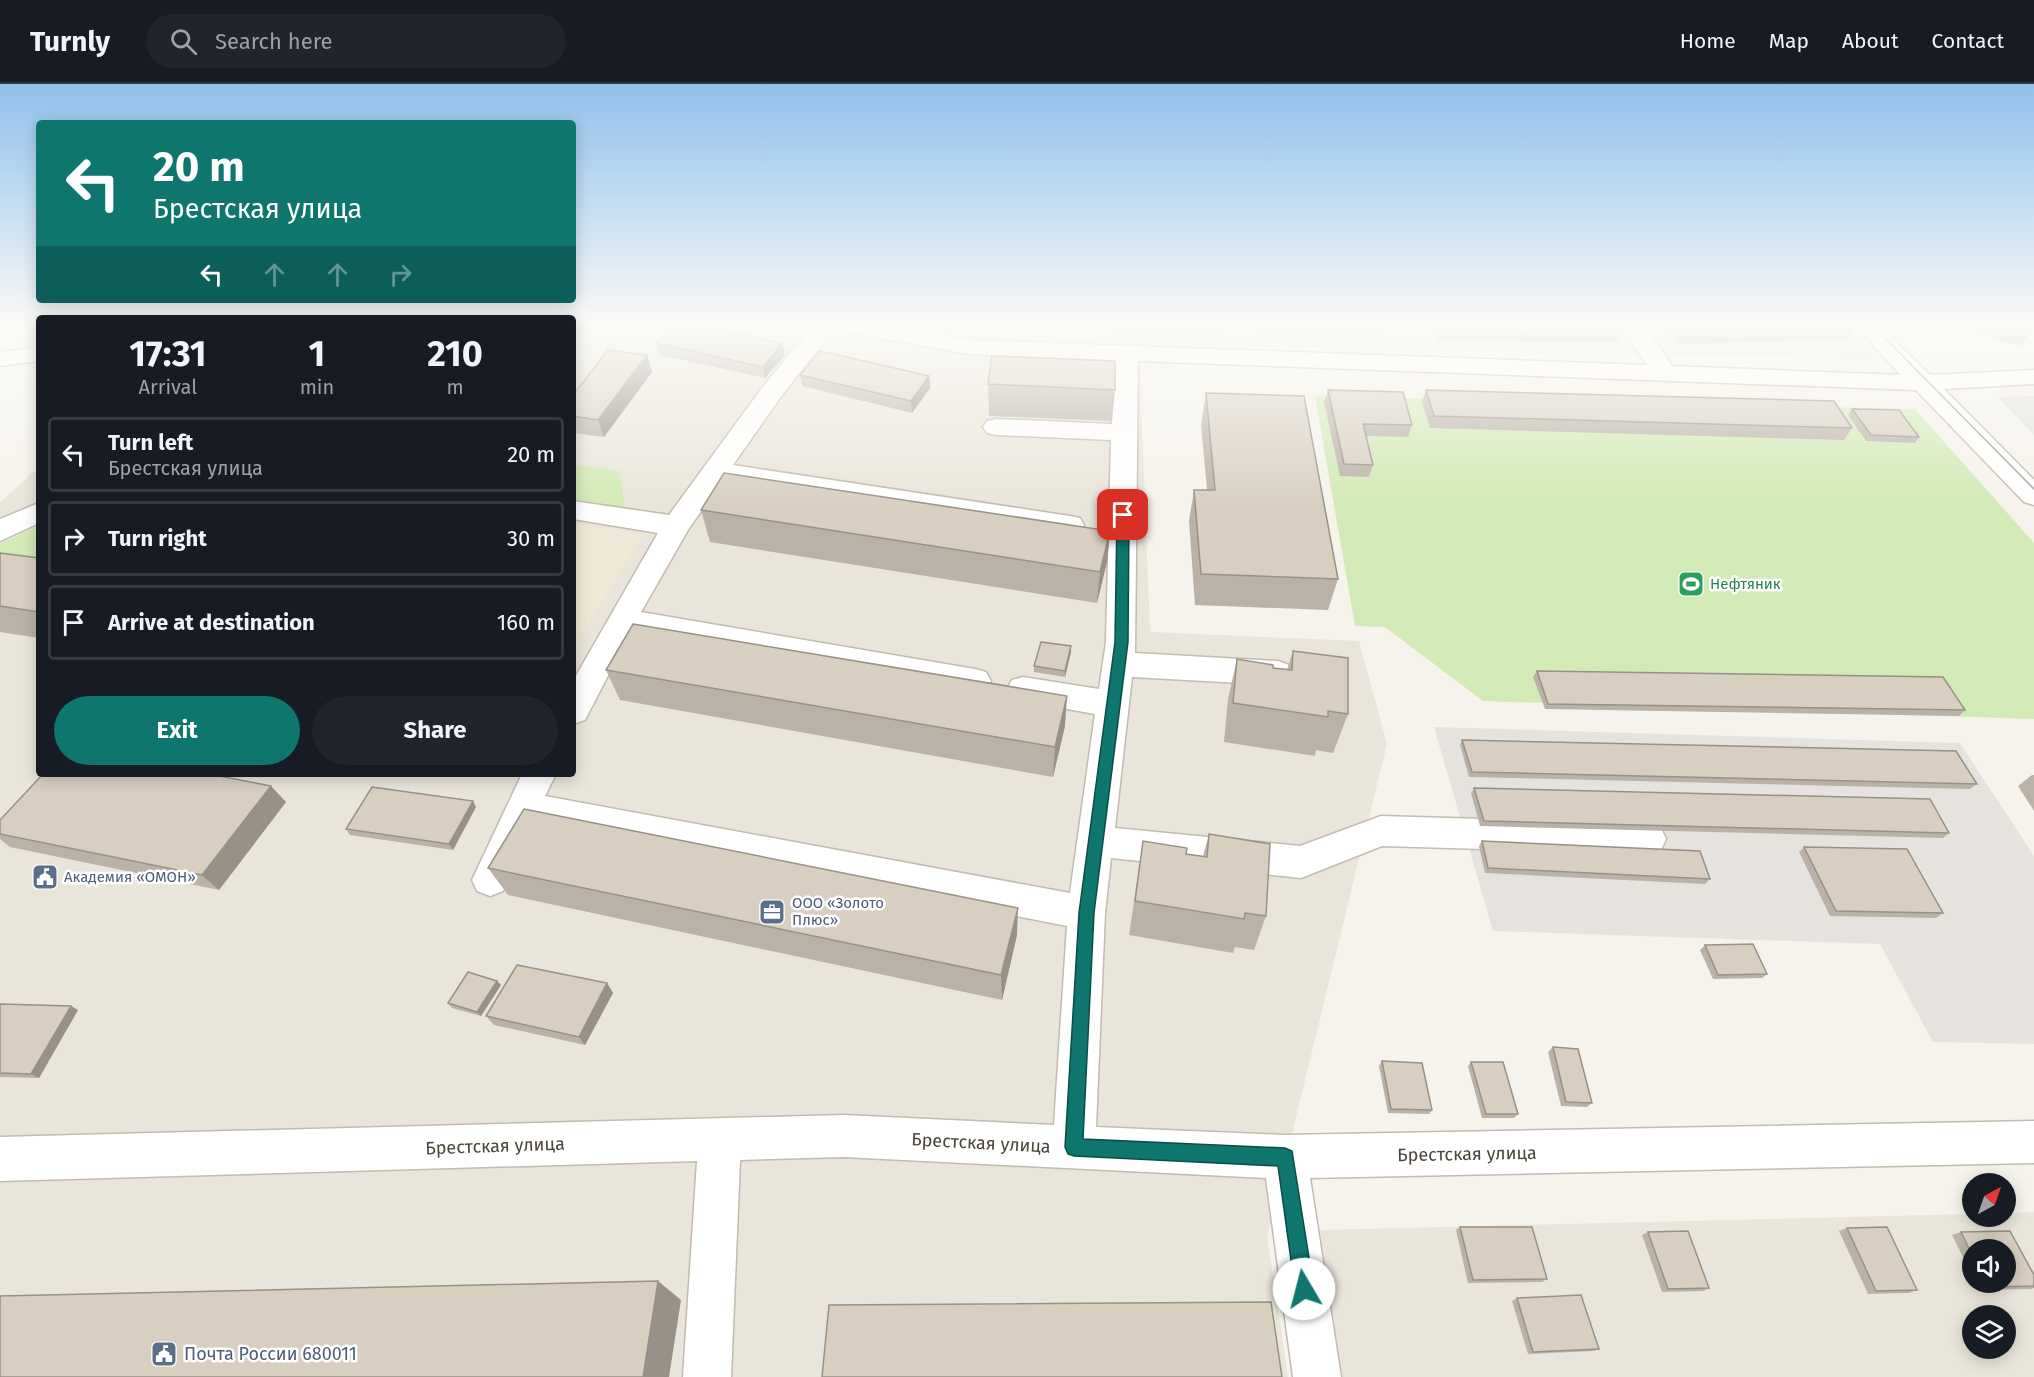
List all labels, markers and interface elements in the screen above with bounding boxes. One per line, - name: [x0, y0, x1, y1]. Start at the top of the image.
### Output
- search box: [146, 14, 566, 68]
- text: Turnly: [30, 25, 110, 58]
- icon: search: [167, 25, 200, 58]
- text: Search here: [215, 28, 332, 55]
- text: Home: [1680, 28, 1736, 54]
- text: Map: [1769, 28, 1809, 54]
- text: About: [1842, 28, 1899, 54]
- text: Contact: [1932, 28, 2004, 54]
- text: 20 m: [153, 142, 245, 192]
- icon: left: [54, 144, 132, 222]
- text: Брестская улица: [153, 193, 362, 225]
- icon: left: [195, 258, 228, 291]
- icon: ahead: [258, 258, 291, 291]
- icon: ahead: [321, 258, 354, 291]
- icon: right: [384, 258, 417, 291]
- text: 17:31: [129, 332, 207, 376]
- text: 1: [309, 332, 325, 376]
- text: 210: [427, 332, 483, 376]
- text: Arrival: [139, 375, 197, 399]
- text: min: [300, 375, 334, 399]
- text: m: [447, 375, 464, 399]
- text: Turn left: [108, 429, 193, 456]
- icon: left: [57, 438, 90, 471]
- text: 20 m: [507, 441, 555, 468]
- text: Брестская улица: [108, 456, 263, 480]
- pin: [1097, 489, 1148, 540]
- icon: arrive: [1106, 498, 1139, 531]
- icon: right: [57, 522, 90, 555]
- text: Turn right: [108, 525, 207, 552]
- text: 30 m: [507, 525, 555, 552]
- sports icon: Нефтяник: [1676, 569, 1706, 599]
- place label: Нефтяник: [1710, 575, 1781, 593]
- icon: arrive: [57, 606, 90, 639]
- text: Arrive at destination: [108, 609, 315, 636]
- text: 160 m: [497, 609, 555, 636]
- button: Exit: [54, 696, 300, 765]
- button: Share: [312, 696, 558, 765]
- public building icon: Академия «ОМОН»: [30, 862, 60, 892]
- place label: Академия «ОМОН»: [64, 868, 196, 886]
- place label: ООО «Золото Плюс»: [792, 894, 884, 929]
- office icon: ООО «Золото Плюс»: [757, 897, 787, 927]
- street label: Брестская улица: [911, 1128, 1051, 1158]
- street label: Брестская улица: [425, 1133, 565, 1159]
- street label: Брестская улица: [1397, 1142, 1537, 1166]
- north arrow: [1962, 1173, 2016, 1227]
- map controls: [1962, 1173, 2016, 1359]
- button: sound: [1962, 1239, 2016, 1293]
- position arrow: [1272, 1257, 1336, 1321]
- button: layers: [1962, 1305, 2016, 1359]
- public building icon: Почта России 680011: [149, 1339, 179, 1369]
- place label: Почта России 680011: [184, 1343, 357, 1365]

